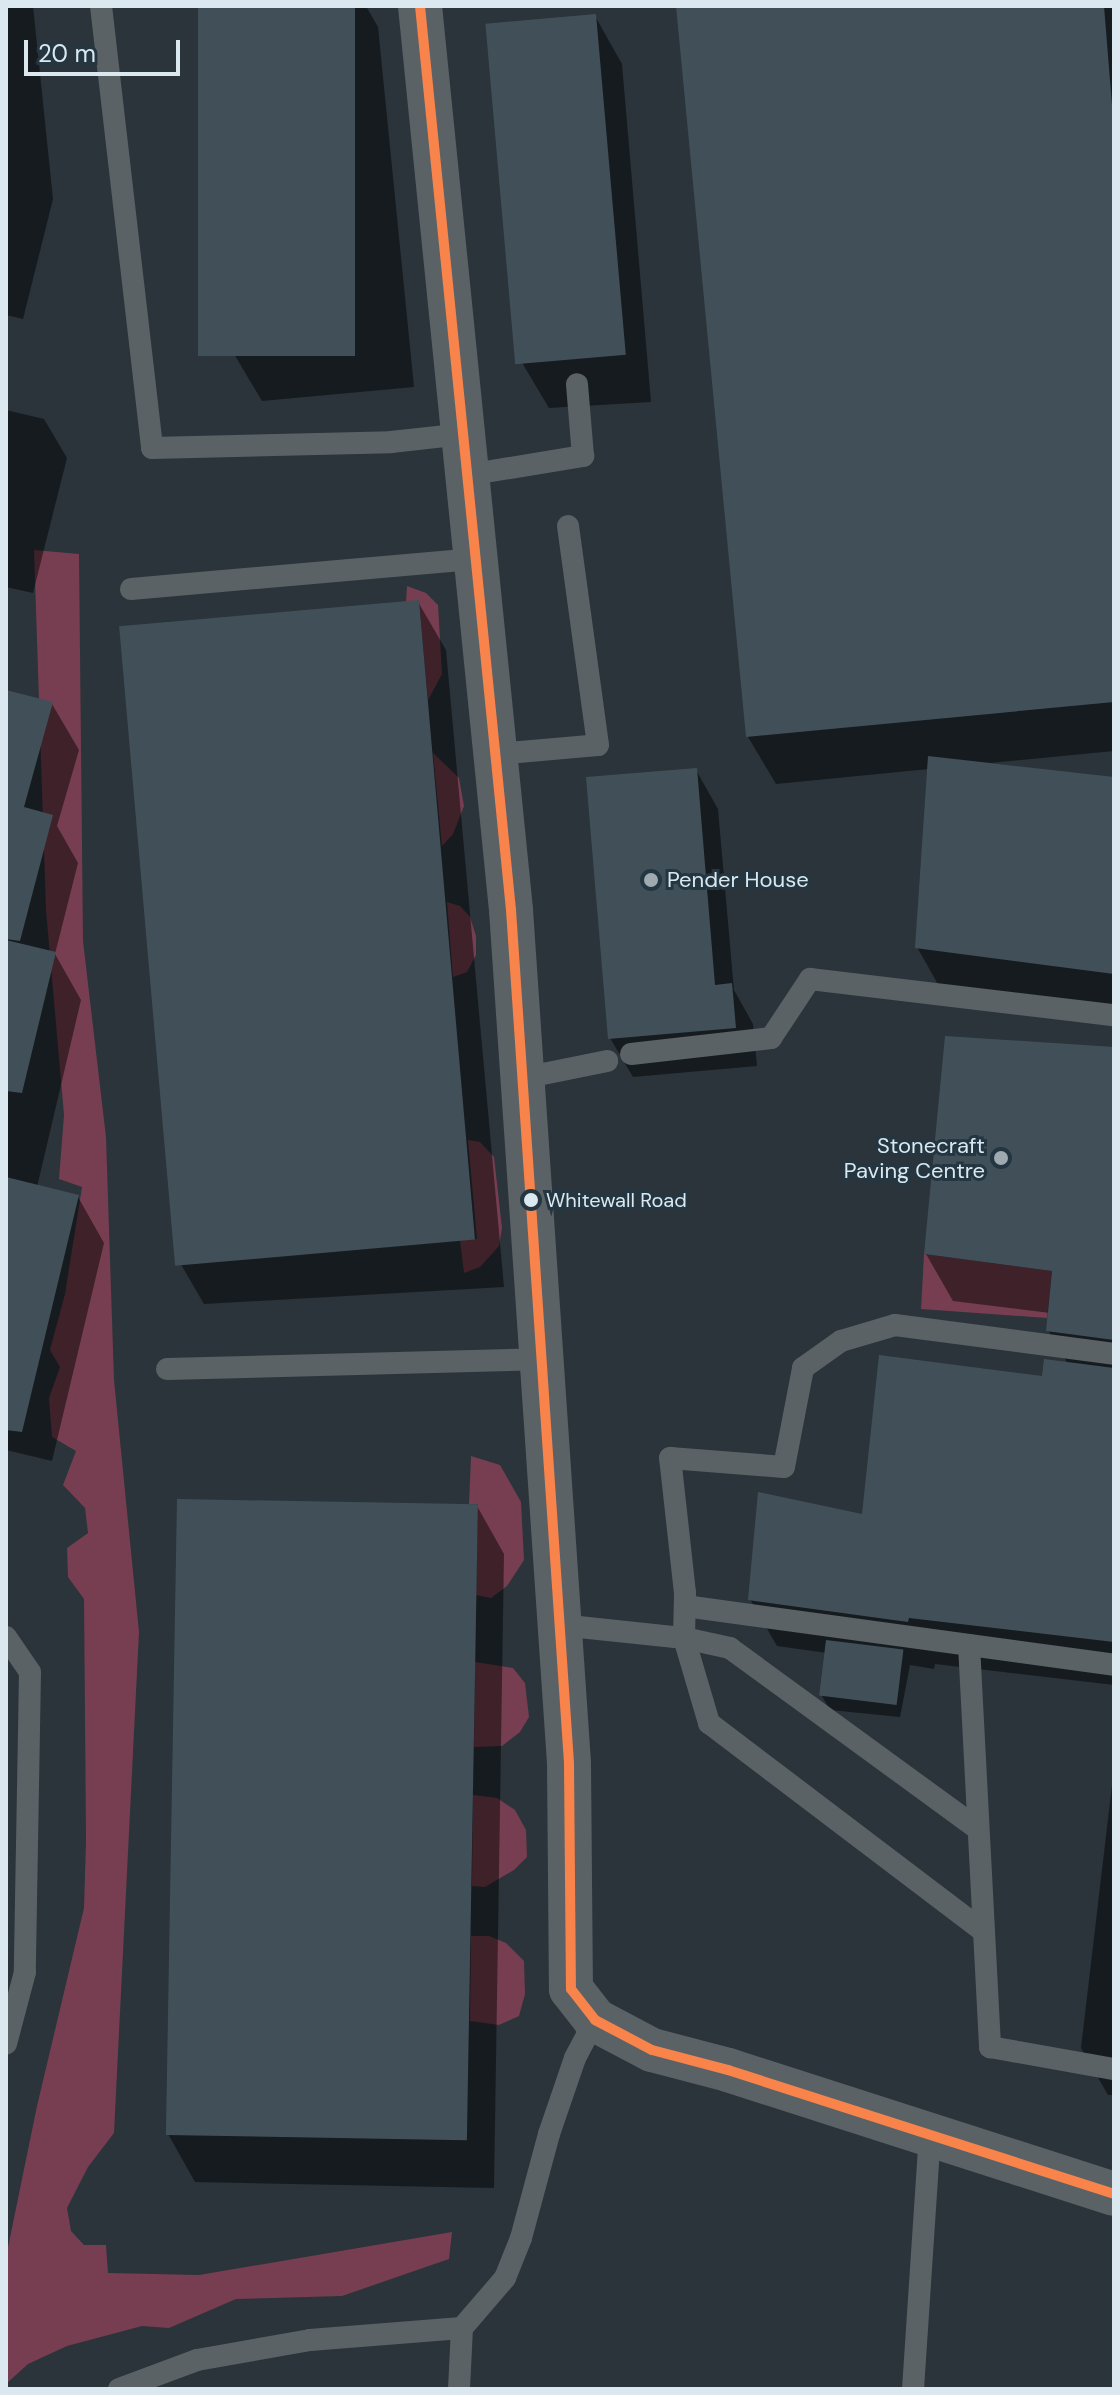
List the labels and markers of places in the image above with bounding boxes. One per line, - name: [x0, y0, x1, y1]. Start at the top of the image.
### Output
- place label: Pender House: [667, 867, 809, 893]
- marker: Pender House: [642, 871, 660, 889]
- place label: Stonecraft Paving Centre: [844, 1132, 985, 1184]
- marker: Stonecraft Paving Centre: [992, 1149, 1010, 1167]
- place label: Whitewall Road: [546, 1188, 687, 1212]
- marker: Whitewall Road: [523, 1192, 539, 1208]

